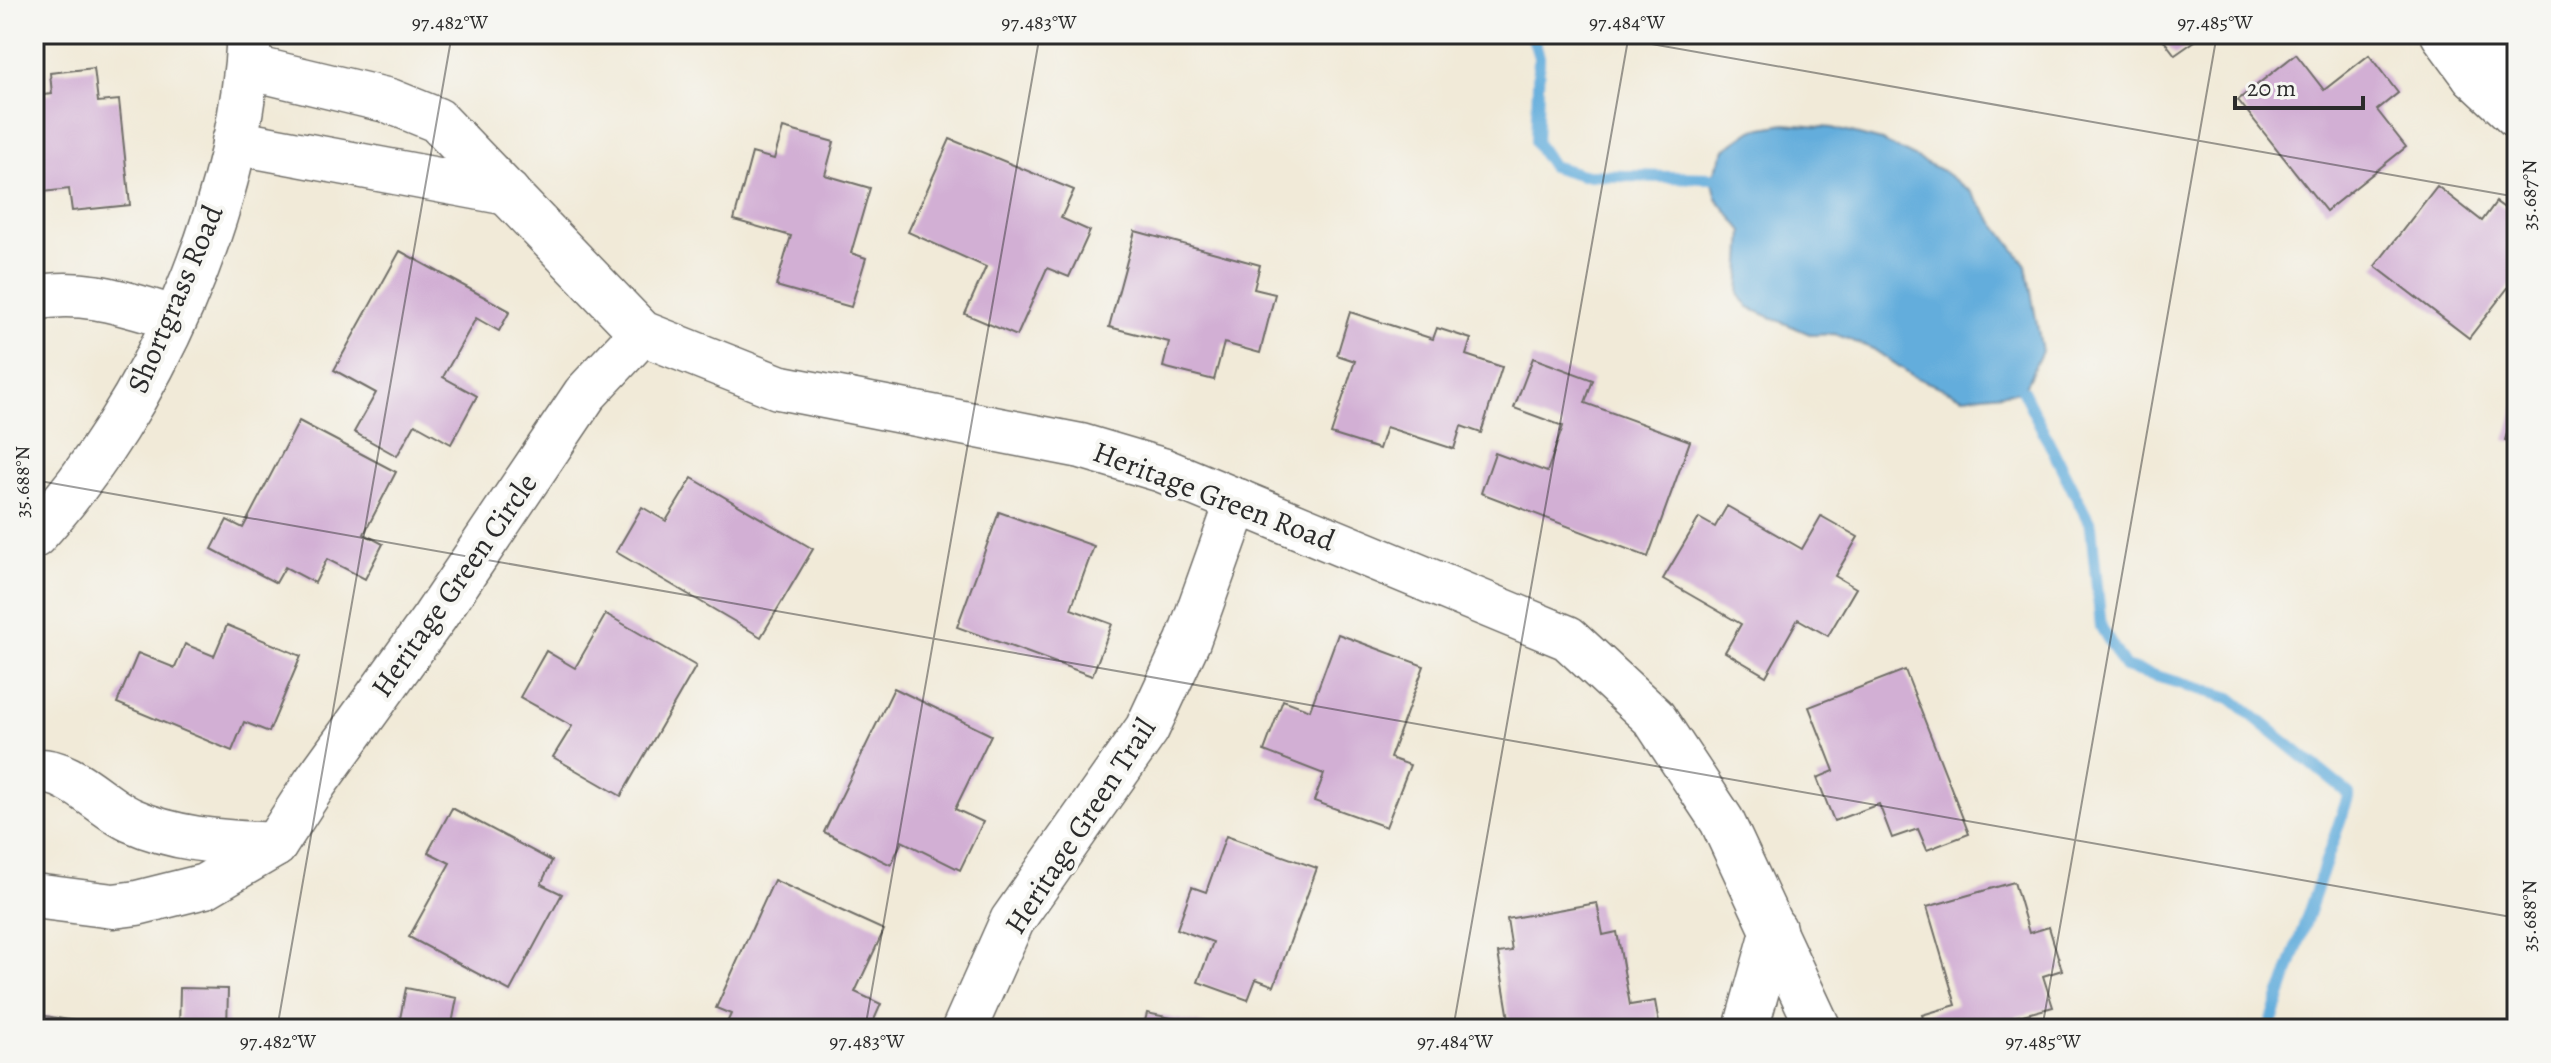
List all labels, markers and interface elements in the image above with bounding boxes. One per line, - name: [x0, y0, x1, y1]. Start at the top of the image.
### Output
- text: 97.482°W: [412, 9, 489, 36]
- text: 97.483°W: [1001, 9, 1077, 36]
- text: 97.484°W: [1589, 9, 1665, 36]
- text: 97.485°W: [2177, 9, 2253, 36]
- scale bar: [2235, 60, 2363, 110]
- text: 20 m: [2247, 72, 2296, 104]
- text: 35.687°N: [2516, 160, 2543, 230]
- street label: Shortgrass Road: [117, 198, 233, 399]
- street label: Heritage Green Road: [1087, 431, 1342, 561]
- text: 35.688°N: [9, 446, 36, 518]
- street label: Heritage Green Circle: [362, 465, 546, 705]
- street label: Heritage Green Trail: [995, 710, 1165, 942]
- text: 35.688°N: [2516, 880, 2543, 952]
- text: 97.482°W: [240, 1028, 317, 1055]
- text: 97.483°W: [829, 1028, 905, 1055]
- text: 97.484°W: [1417, 1028, 1493, 1055]
- text: 97.485°W: [2005, 1028, 2081, 1055]

